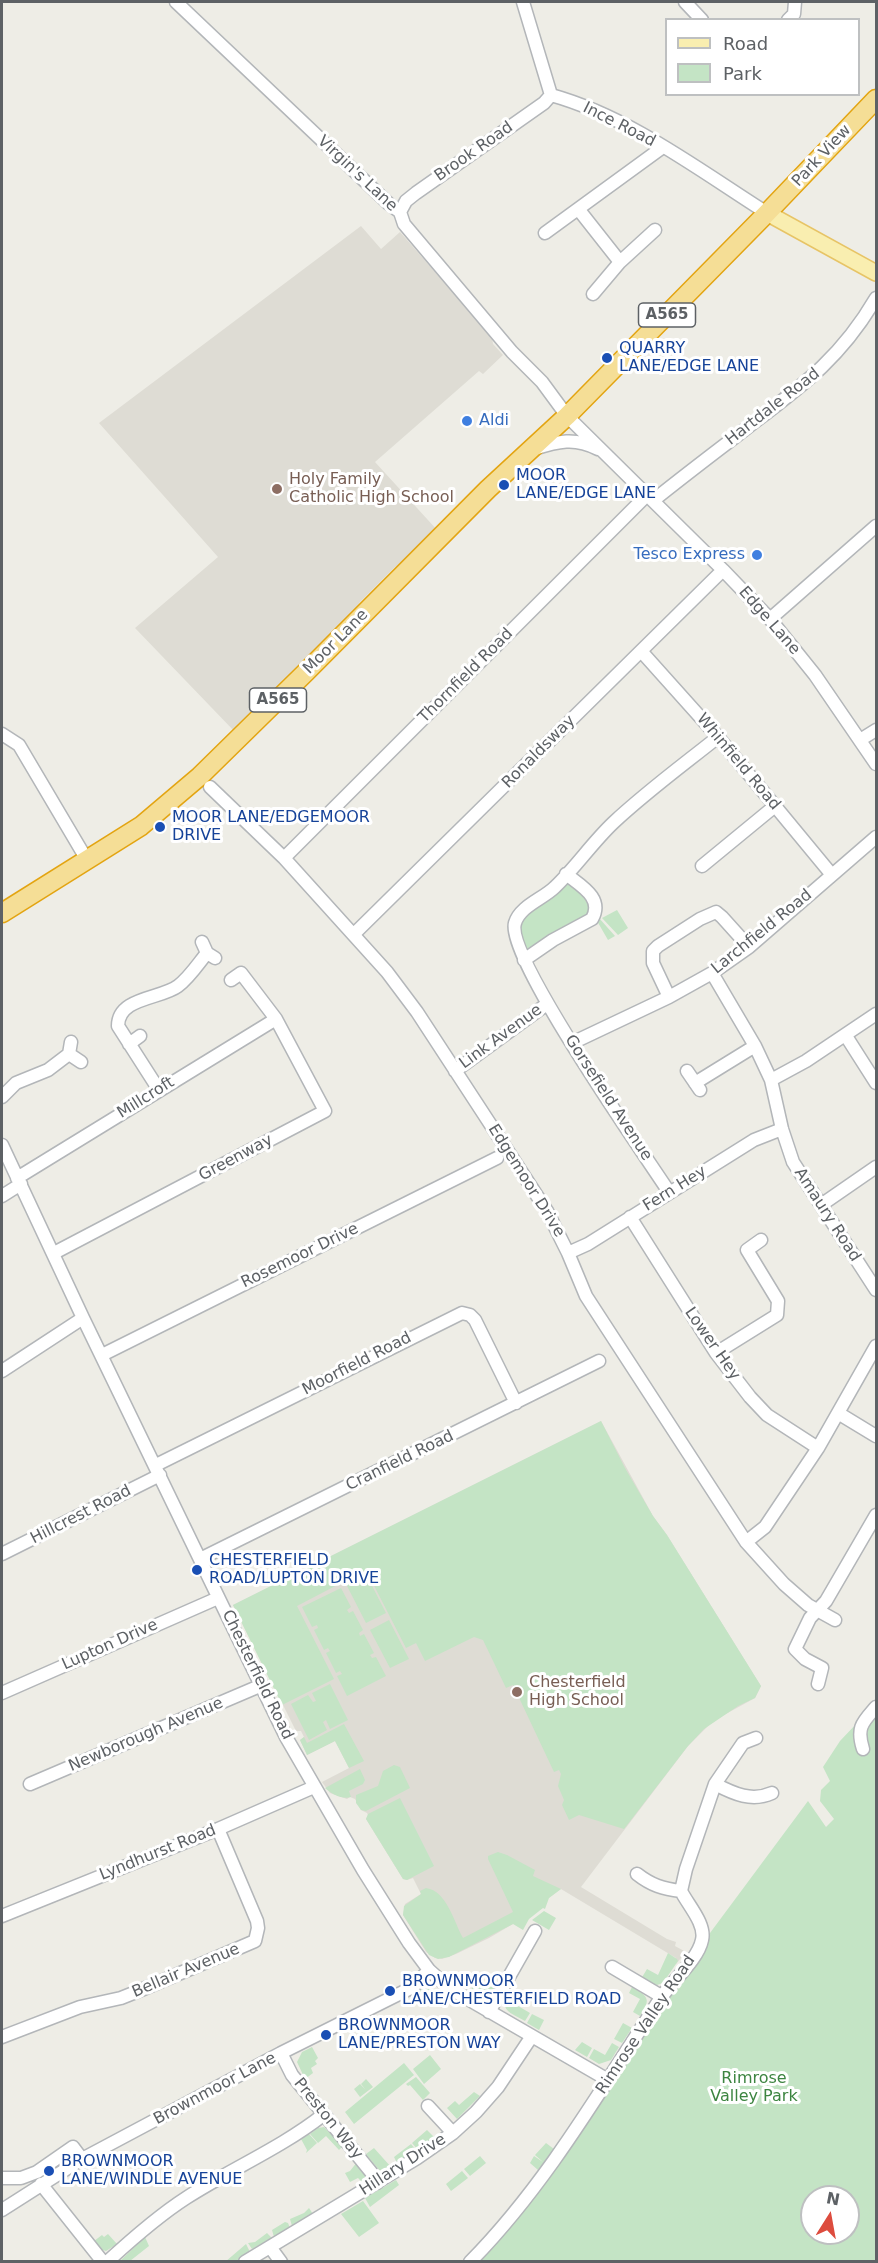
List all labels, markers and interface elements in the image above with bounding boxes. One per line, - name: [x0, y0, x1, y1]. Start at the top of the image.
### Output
- legend: [665, 18, 860, 96]
- text: Road: [723, 33, 768, 54]
- text: Park: [723, 63, 762, 84]
- street label: Ince Road: [580, 99, 658, 151]
- street label: Brook Road: [431, 118, 517, 186]
- street label: Park View: [789, 121, 855, 191]
- street label: Virgin's Lane: [313, 132, 401, 216]
- road number: A565: [638, 303, 696, 327]
- place label: QUARRY LANE/EDGE LANE: [619, 339, 759, 377]
- marker: QUARRY LANE/EDGE LANE: [600, 351, 614, 365]
- street label: Hartdale Road: [722, 364, 824, 450]
- place label: Aldi: [479, 411, 509, 431]
- marker: Aldi: [460, 414, 474, 428]
- place label: MOOR LANE/EDGE LANE: [516, 466, 656, 504]
- place label: Holy Family Catholic High School: [289, 470, 454, 508]
- marker: MOOR LANE/EDGE LANE: [497, 478, 511, 492]
- marker: Holy Family Catholic High School: [270, 482, 284, 496]
- place label: Tesco Express: [634, 545, 745, 565]
- marker: Tesco Express: [750, 548, 764, 562]
- street label: Edge Lane: [734, 583, 804, 659]
- street label: Moor Lane: [300, 606, 372, 678]
- street label: Thornfield Road: [415, 625, 517, 727]
- road number: A565: [250, 688, 306, 712]
- street label: Whinfield Road: [692, 710, 784, 814]
- street label: Ronaldsway: [498, 711, 580, 793]
- place label: MOOR LANE/EDGEMOOR DRIVE: [172, 808, 370, 846]
- marker: MOOR LANE/EDGEMOOR DRIVE: [153, 820, 167, 834]
- street label: Larchfield Road: [708, 886, 816, 978]
- street label: Link Avenue: [456, 1001, 546, 1073]
- street label: Gorsefield Avenue: [560, 1032, 656, 1164]
- street label: Millcroft: [114, 1073, 178, 1123]
- street label: Edgemoor Drive: [483, 1121, 569, 1241]
- street label: Greenway: [196, 1131, 276, 1185]
- street label: Fern Hey: [640, 1162, 710, 1216]
- street label: Amaury Road: [790, 1165, 864, 1265]
- street label: Rosemoor Drive: [238, 1219, 362, 1293]
- street label: Lower Hey: [680, 1304, 744, 1384]
- street label: Moorfield Road: [299, 1328, 415, 1400]
- street label: Cranfield Road: [343, 1427, 457, 1495]
- street label: Hillcrest Road: [28, 1481, 134, 1549]
- place label: CHESTERFIELD ROAD/LUPTON DRIVE: [209, 1551, 379, 1589]
- marker: CHESTERFIELD ROAD/LUPTON DRIVE: [190, 1563, 204, 1577]
- street label: Chesterfield Road: [217, 1607, 297, 1743]
- street label: Lupton Drive: [59, 1615, 161, 1675]
- place label: Chesterfield High School: [529, 1673, 626, 1711]
- marker: Chesterfield High School: [510, 1685, 524, 1699]
- street label: Newborough Avenue: [66, 1694, 226, 1776]
- street label: Lyndhurst Road: [97, 1821, 219, 1885]
- street label: Bellair Avenue: [129, 1940, 243, 2002]
- street label: Rimrose Valley Road: [592, 1952, 700, 2098]
- place label: BROWNMOOR LANE/CHESTERFIELD ROAD: [402, 1972, 621, 2010]
- marker: BROWNMOOR LANE/CHESTERFIELD ROAD: [383, 1984, 397, 1998]
- place label: BROWNMOOR LANE/PRESTON WAY: [338, 2016, 501, 2054]
- marker: BROWNMOOR LANE/PRESTON WAY: [319, 2028, 333, 2042]
- street label: Brownmoor Lane: [151, 2049, 279, 2129]
- park label: Rimrose Valley Park: [710, 2069, 798, 2107]
- street label: Preston Way: [289, 2074, 367, 2164]
- street label: Hillary Drive: [356, 2130, 450, 2200]
- place label: BROWNMOOR LANE/WINDLE AVENUE: [61, 2152, 242, 2190]
- marker: BROWNMOOR LANE/WINDLE AVENUE: [42, 2164, 56, 2178]
- north arrow: [800, 2185, 860, 2245]
- text: N: [825, 2188, 842, 2209]

